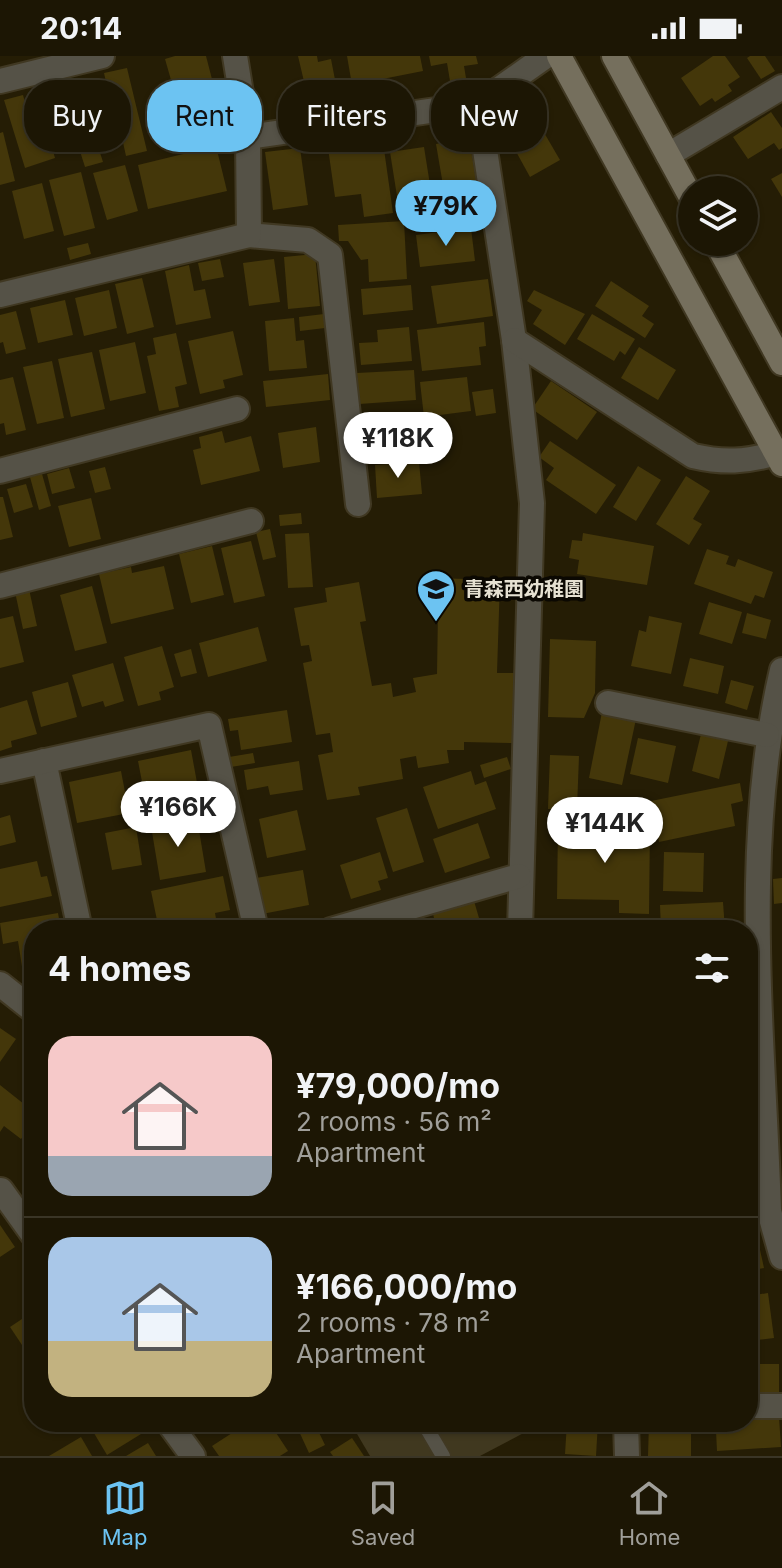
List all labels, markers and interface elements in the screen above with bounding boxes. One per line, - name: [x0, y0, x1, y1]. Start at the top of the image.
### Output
- text: 20:14: [40, 10, 122, 46]
- chip: Buy: [24, 80, 131, 152]
- chip: Rent: [147, 80, 262, 152]
- chip: Filters: [278, 80, 415, 152]
- chip: New: [431, 80, 547, 152]
- map controls: [678, 176, 758, 256]
- button: layers: [678, 176, 758, 256]
- pin: ¥79K: [399, 180, 493, 248]
- text: ¥79K: [413, 190, 479, 221]
- pin: ¥118K: [342, 412, 454, 480]
- text: ¥118K: [362, 422, 434, 453]
- school or university icon: 青森西幼稚園: [415, 568, 457, 623]
- place label: 青森西幼稚園: [464, 577, 584, 601]
- pin: ¥166K: [122, 781, 234, 849]
- text: ¥166K: [139, 791, 217, 822]
- pin: ¥144K: [549, 797, 661, 865]
- text: ¥144K: [565, 807, 645, 838]
- icon: filters: [690, 946, 734, 990]
- text: 4 homes: [48, 948, 191, 989]
- text: ¥79,000/mo: [296, 1065, 500, 1106]
- icon: home: [112, 1068, 208, 1164]
- text: 2 rooms · 56 m²: [296, 1106, 492, 1137]
- text: Apartment: [296, 1137, 425, 1168]
- text: ¥166,000/mo: [296, 1266, 517, 1307]
- icon: home: [112, 1269, 208, 1365]
- text: 2 rooms · 78 m²: [296, 1307, 490, 1338]
- text: Apartment: [296, 1338, 425, 1369]
- tab: Map: [102, 1476, 147, 1550]
- tab: Saved: [351, 1476, 415, 1550]
- tab: Home: [619, 1476, 680, 1550]

